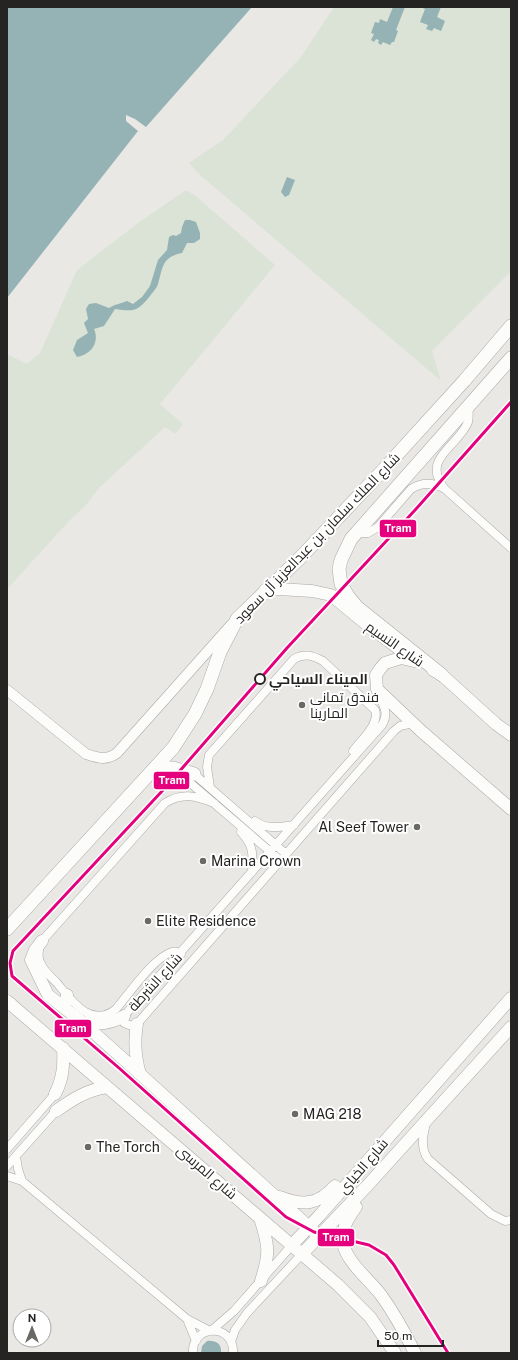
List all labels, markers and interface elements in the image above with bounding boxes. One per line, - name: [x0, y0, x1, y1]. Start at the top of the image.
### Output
- street label: شارع الملك سلمان بن عبدالعزيز آل سعود: [231, 449, 404, 627]
- line badge: Tram: [379, 519, 417, 538]
- text: Tram: [384, 522, 412, 534]
- street label: شارع النسيم: [362, 618, 427, 672]
- place label: الميناء السياحي: [269, 671, 368, 691]
- marker: الميناء السياحي: [254, 673, 266, 685]
- place label: فندق تماني المارينا: [310, 689, 379, 721]
- marker: فندق تماني المارينا: [297, 700, 307, 710]
- line badge: Tram: [153, 771, 190, 790]
- text: Tram: [158, 774, 186, 786]
- place label: Al Seef Tower: [318, 819, 409, 835]
- marker: Al Seef Tower: [412, 822, 422, 832]
- place label: Marina Crown: [211, 853, 301, 869]
- marker: Marina Crown: [198, 856, 208, 866]
- place label: Elite Residence: [156, 913, 256, 929]
- marker: Elite Residence: [143, 916, 153, 926]
- street label: شارع الشرطة: [125, 950, 186, 1015]
- line badge: Tram: [54, 1019, 92, 1038]
- text: Tram: [59, 1022, 87, 1034]
- place label: MAG 218: [303, 1106, 362, 1122]
- marker: MAG 218: [290, 1109, 300, 1119]
- street label: شارع الخياي: [335, 1135, 394, 1199]
- place label: The Torch: [96, 1139, 160, 1155]
- marker: The Torch: [83, 1142, 93, 1152]
- street label: شارع المرسى: [173, 1142, 240, 1203]
- line badge: Tram: [317, 1228, 355, 1247]
- text: Tram: [322, 1231, 350, 1243]
- north arrow: [12, 1308, 52, 1348]
- text: N: [28, 1312, 36, 1324]
- scale bar: [378, 1322, 443, 1348]
- text: 50 m: [384, 1329, 412, 1343]

